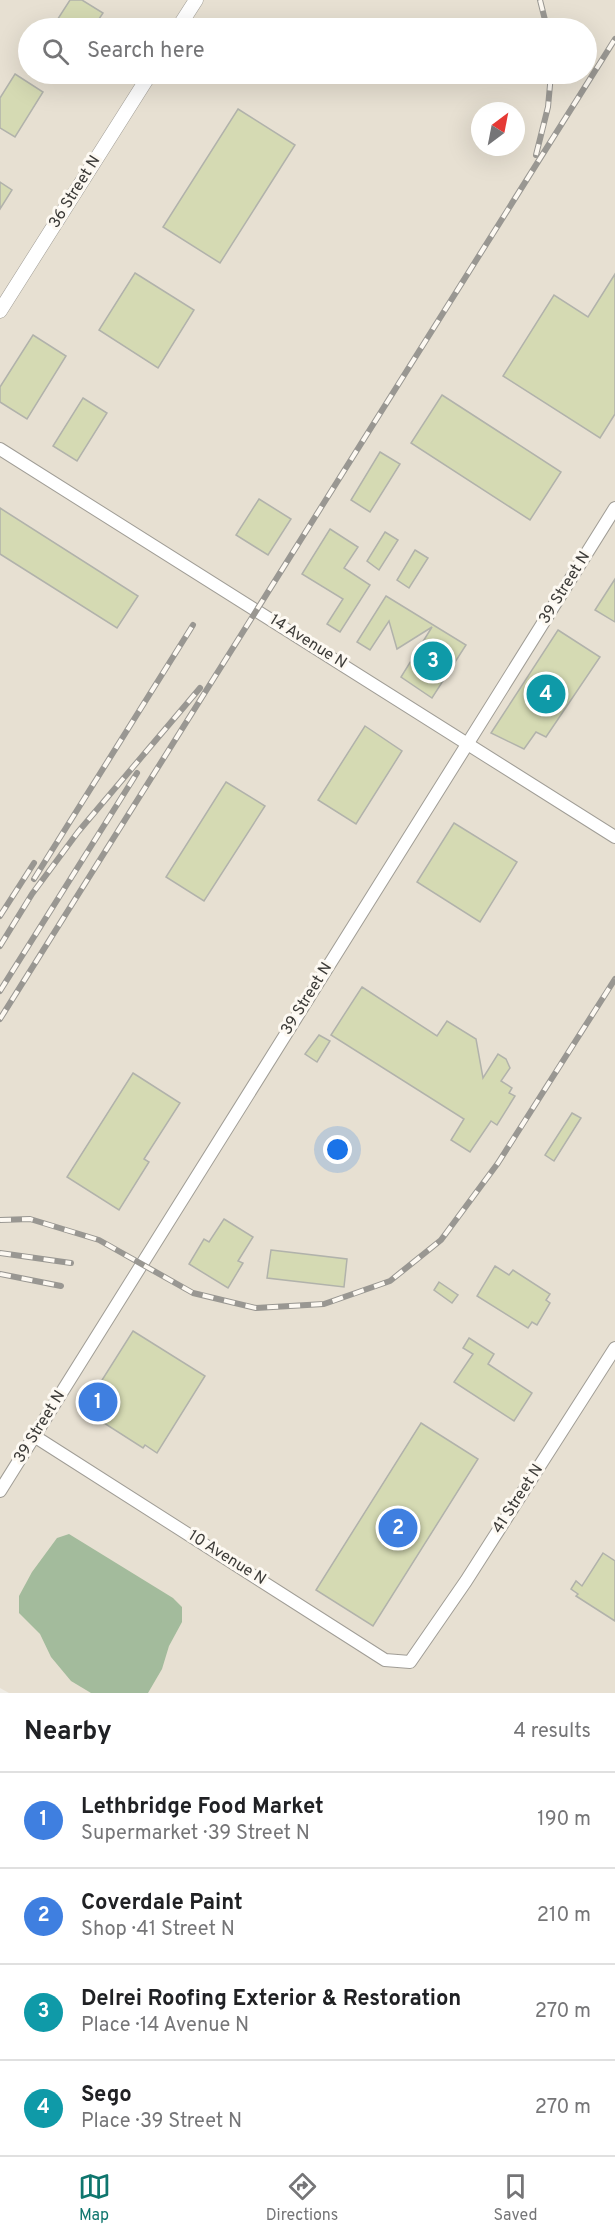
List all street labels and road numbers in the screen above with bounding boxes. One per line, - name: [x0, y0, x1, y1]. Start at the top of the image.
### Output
- street label: 36 Street N: [45, 152, 105, 232]
- street label: 39 Street N: [535, 548, 595, 628]
- street label: 14 Avenue N: [266, 610, 350, 674]
- street label: 39 Street N: [277, 959, 337, 1039]
- street label: 39 Street N: [10, 1387, 70, 1467]
- street label: 41 Street N: [488, 1461, 548, 1537]
- street label: 10 Avenue N: [184, 1526, 270, 1590]

